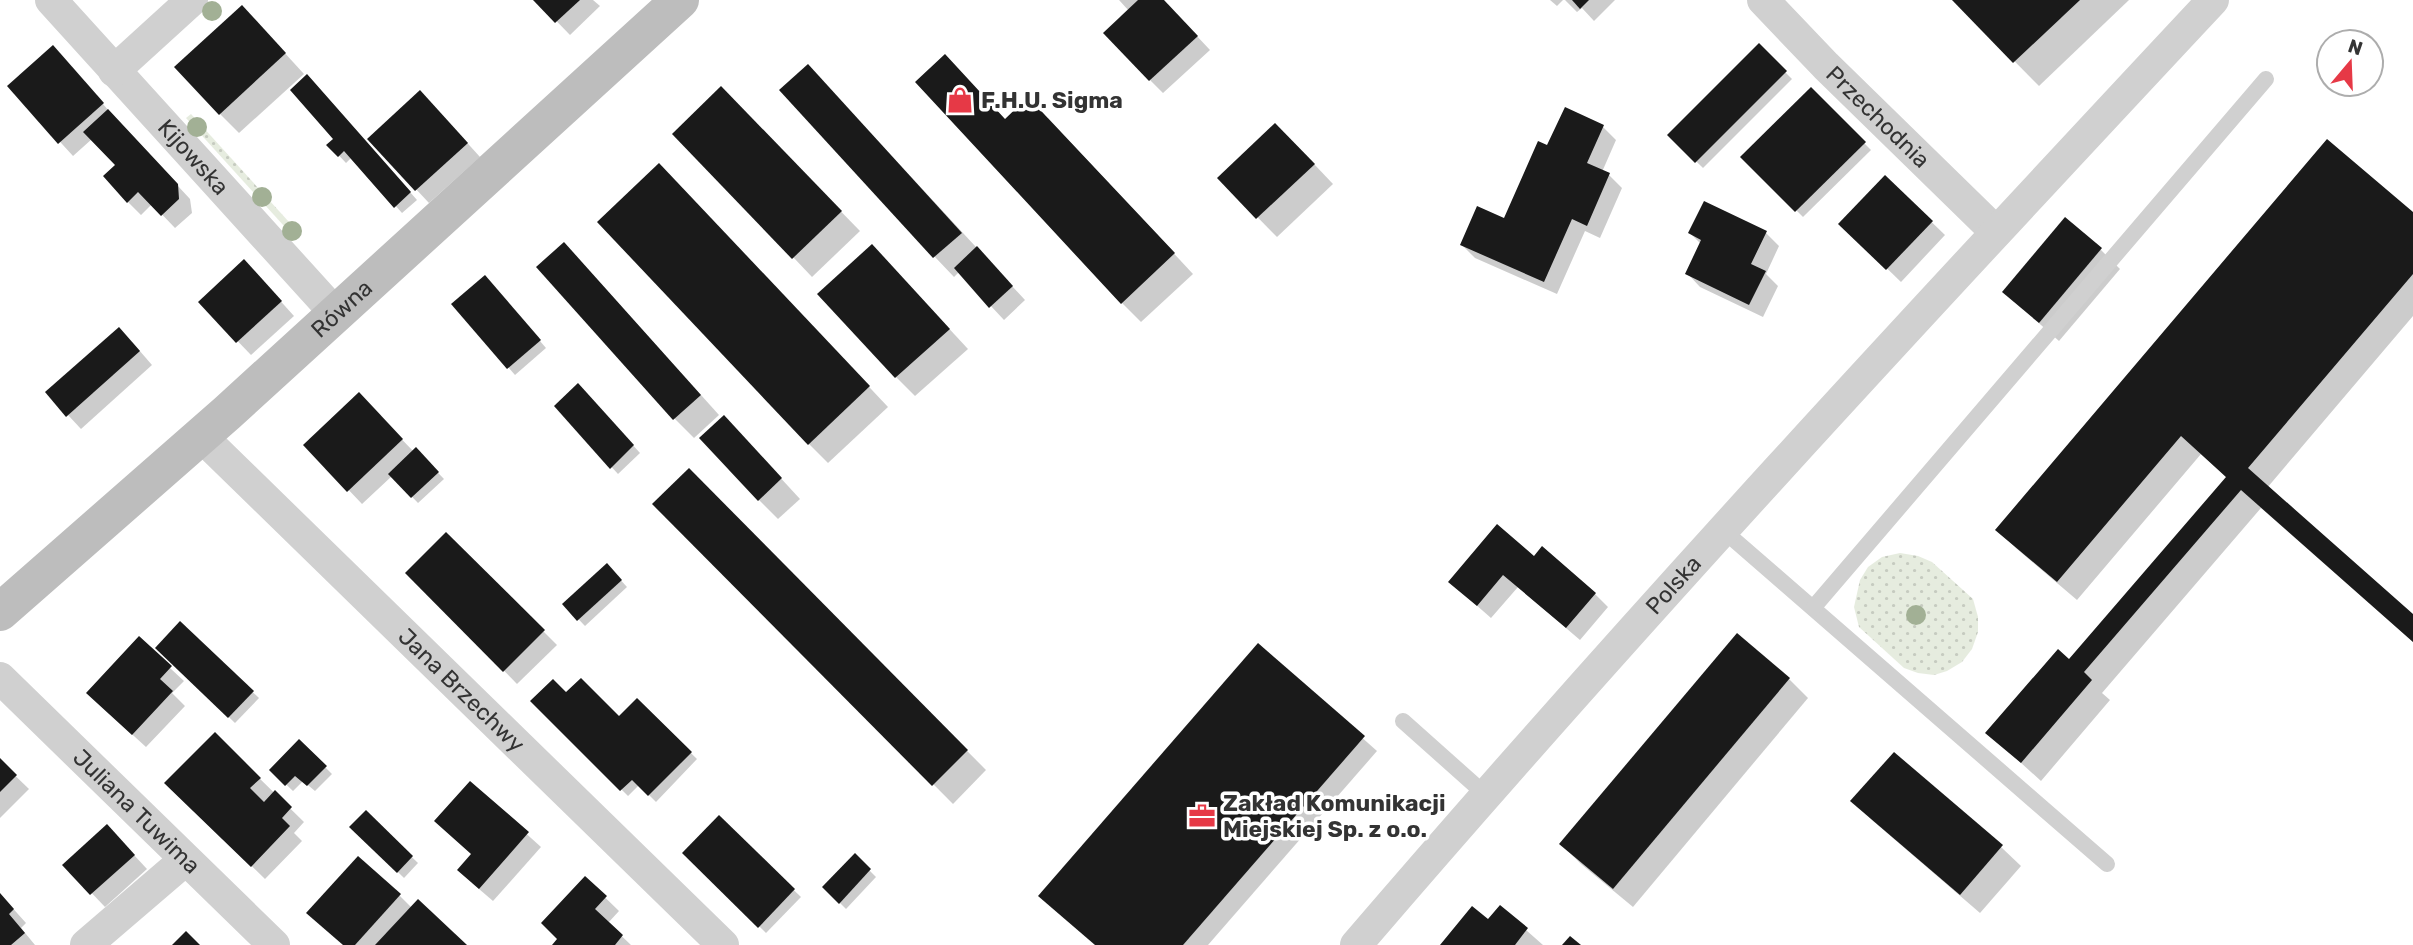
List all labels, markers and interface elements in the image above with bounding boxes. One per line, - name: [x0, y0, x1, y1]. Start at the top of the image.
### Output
- north arrow: [2315, 28, 2385, 98]
- text: N: [2345, 34, 2366, 60]
- street label: Przechodnia: [1820, 60, 1936, 174]
- shop icon: F.H.U. Sigma: [945, 85, 975, 115]
- place label: F.H.U. Sigma: [981, 86, 1123, 114]
- street label: Kijowska: [152, 113, 235, 201]
- street label: Równa: [305, 274, 378, 343]
- street label: Polska: [1640, 550, 1707, 620]
- street label: Jana Brzechwy: [392, 622, 531, 758]
- street label: Juliana Tuwima: [67, 743, 206, 879]
- place label: Zakład Komunikacji Miejskiej Sp. z o.o.: [1223, 789, 1446, 843]
- office icon: Zakład Komunikacji Miejskiej Sp. z o.o.: [1187, 801, 1217, 831]

